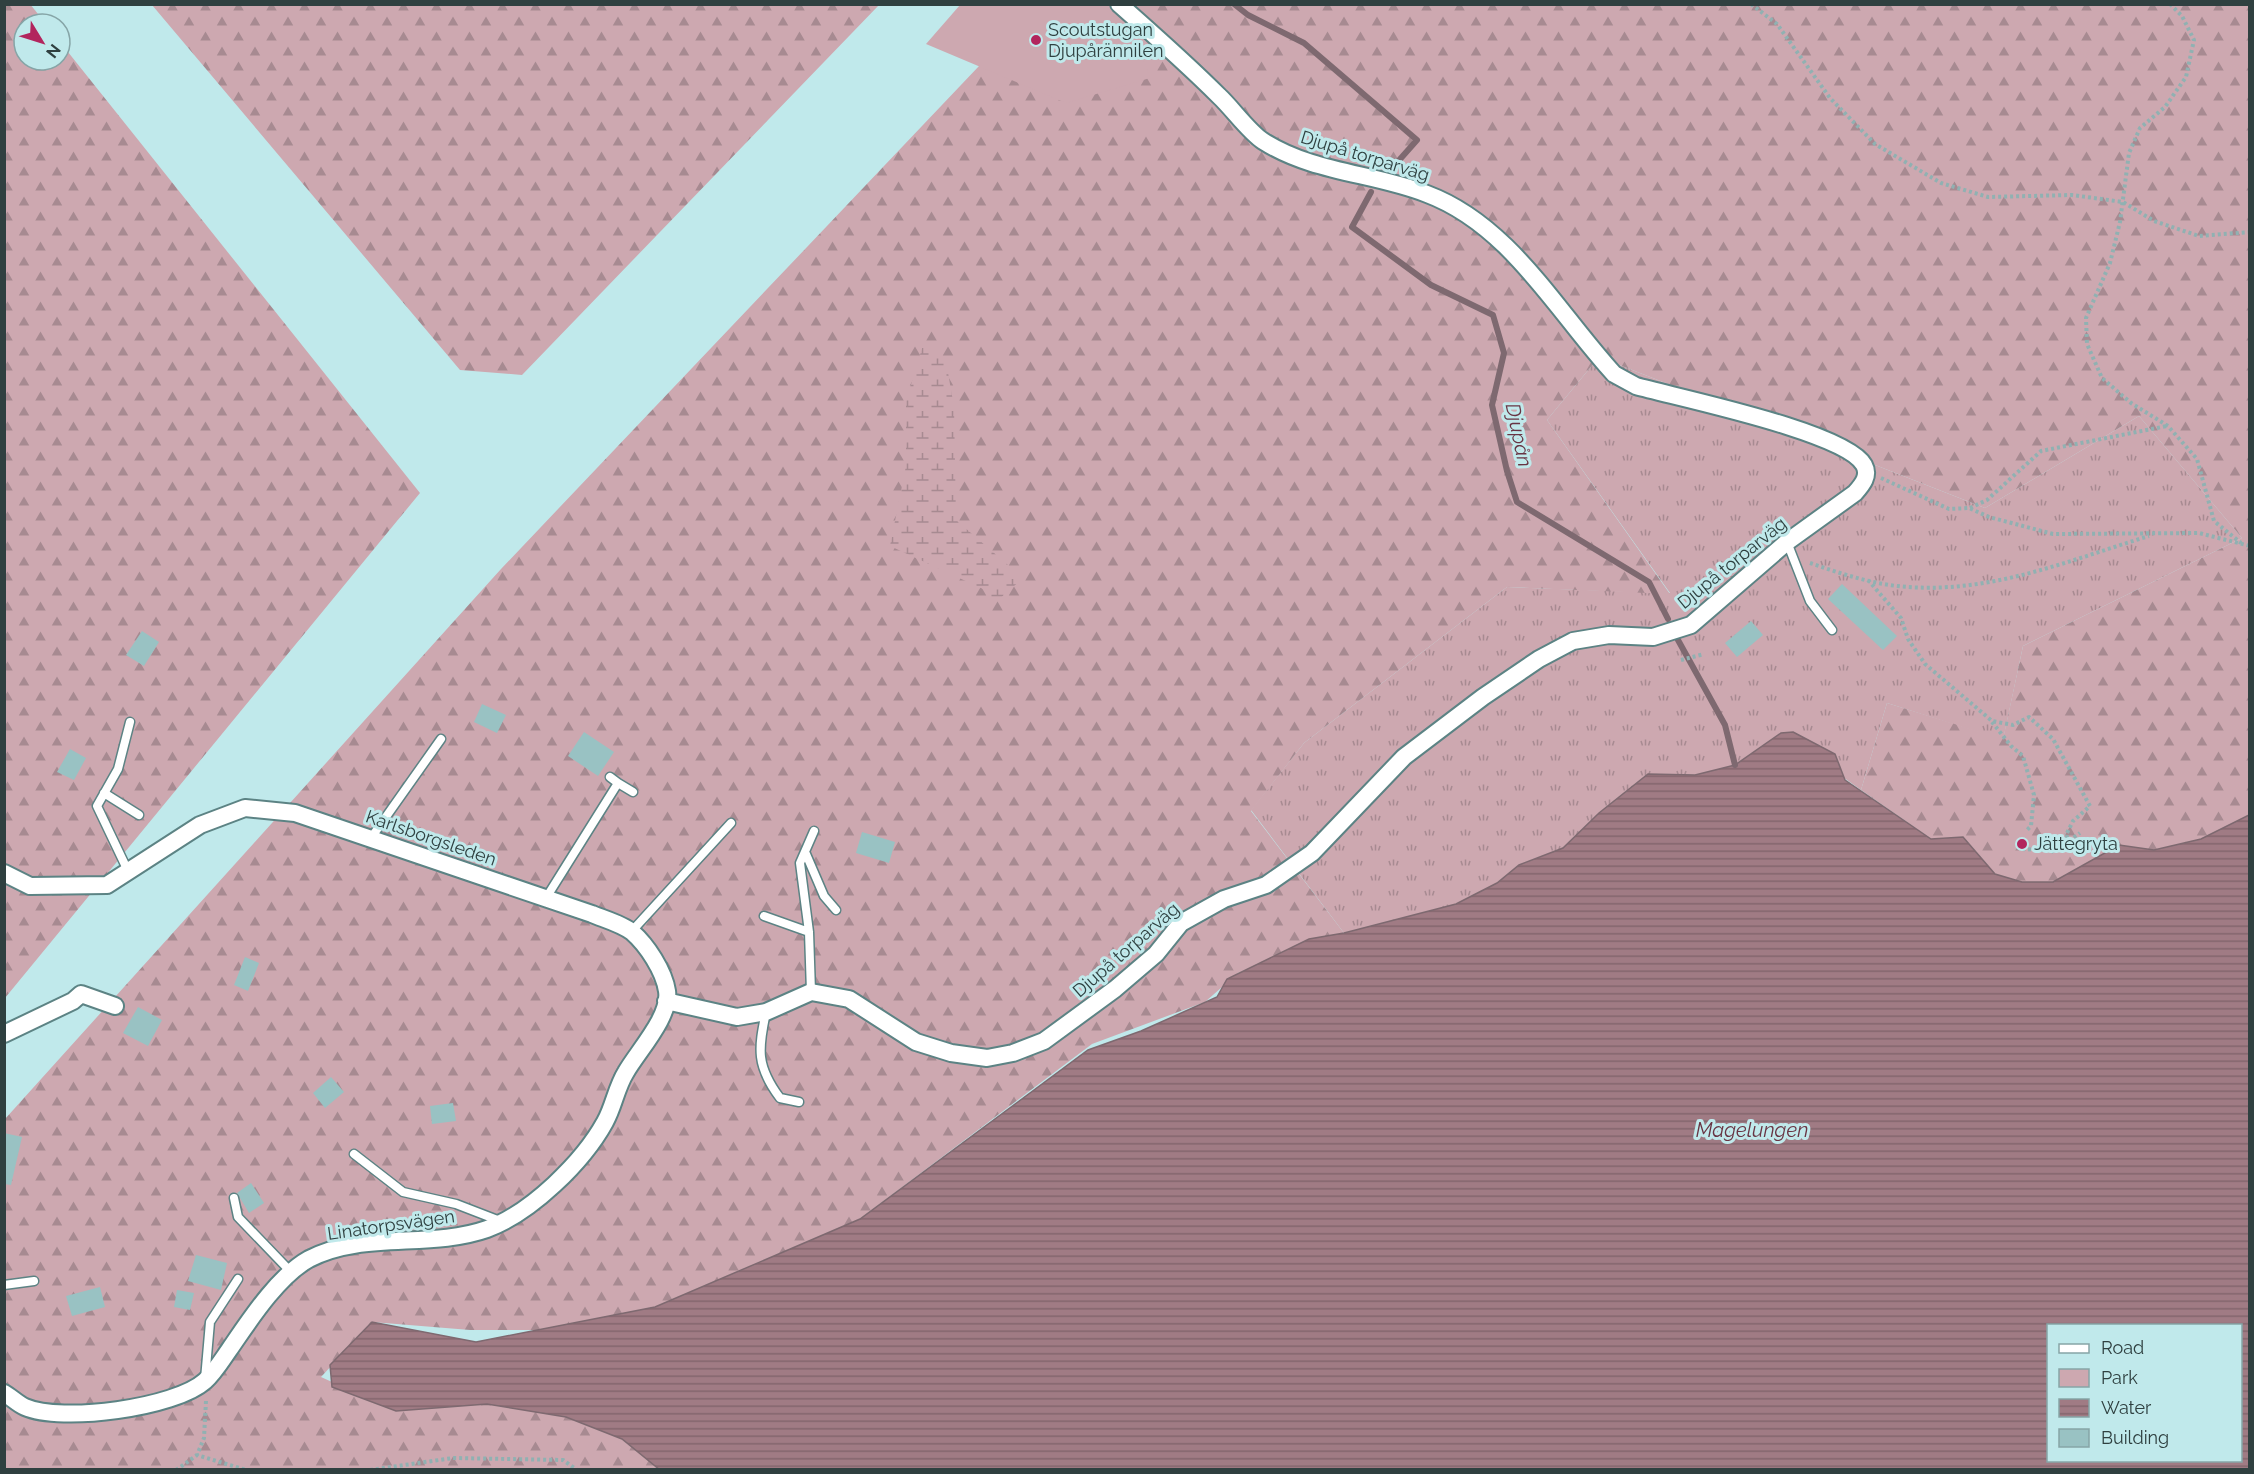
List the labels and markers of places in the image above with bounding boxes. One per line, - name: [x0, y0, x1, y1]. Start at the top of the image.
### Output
- place label: Scoutstugan Djupårännilen: [1048, 19, 1164, 61]
- marker: Scoutstugan Djupårännilen: [1029, 33, 1043, 47]
- place label: Jättegryta: [2034, 833, 2118, 854]
- marker: Jättegryta: [2015, 837, 2029, 851]

